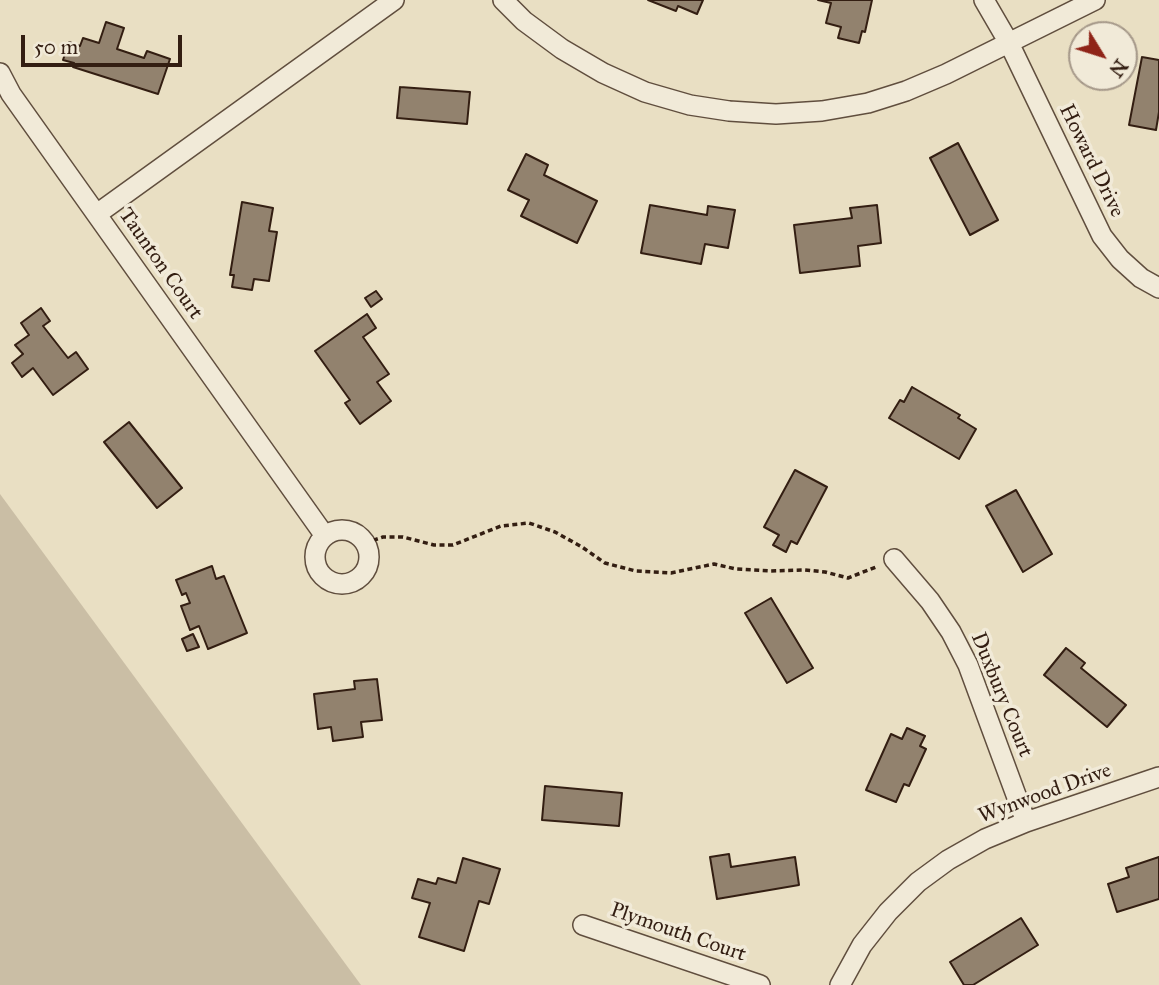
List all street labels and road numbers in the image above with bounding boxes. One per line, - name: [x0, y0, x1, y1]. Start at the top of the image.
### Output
- street label: Howard Drive: [1053, 100, 1129, 222]
- street label: Taunton Court: [112, 203, 208, 325]
- street label: Duxbury Court: [965, 629, 1037, 761]
- street label: Wynwood Drive: [975, 758, 1115, 830]
- street label: Plymouth Court: [607, 898, 749, 968]

